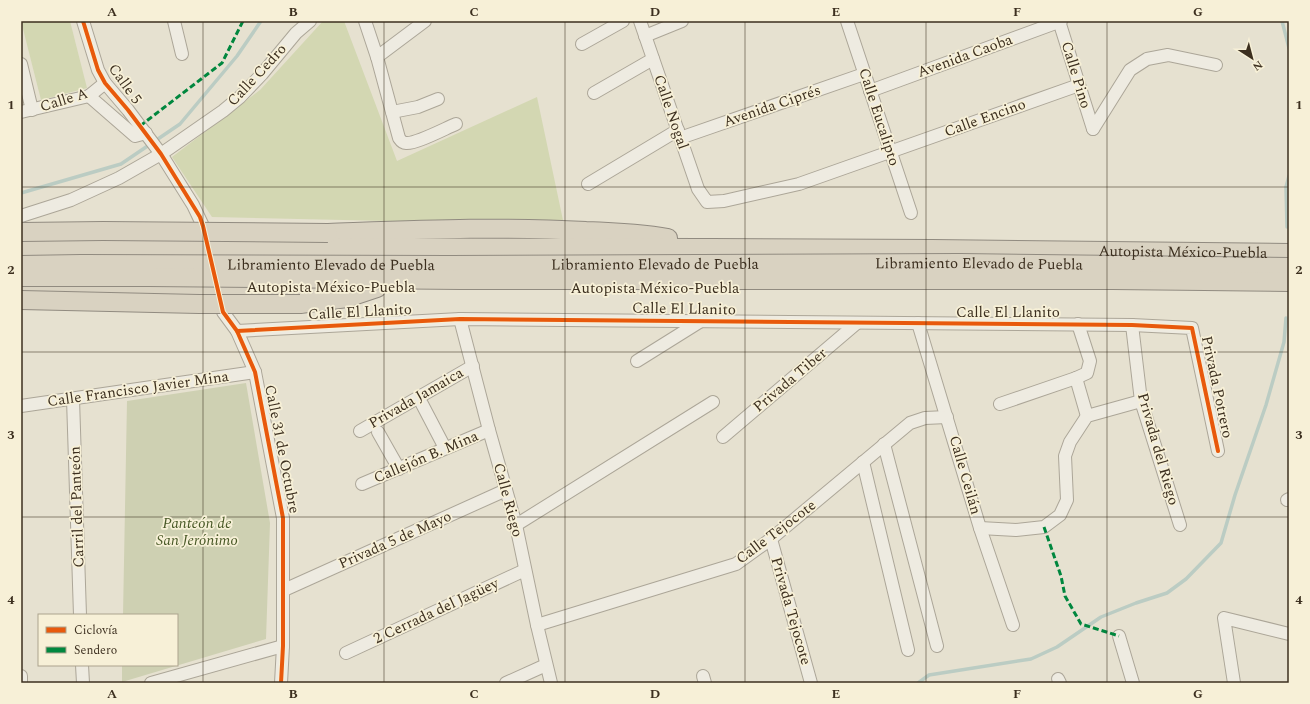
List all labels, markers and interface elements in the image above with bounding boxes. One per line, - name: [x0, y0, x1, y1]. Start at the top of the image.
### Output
- text: A: [107, 2, 117, 22]
- text: B: [288, 2, 298, 22]
- text: C: [469, 2, 479, 22]
- text: D: [650, 2, 660, 22]
- text: E: [832, 2, 841, 22]
- text: F: [1013, 2, 1021, 22]
- text: G: [1193, 2, 1203, 22]
- street label: Avenida Caoba: [914, 28, 1017, 84]
- street label: Calle Cedro: [222, 38, 292, 112]
- north arrow: [1232, 38, 1272, 78]
- street label: Calle Pino: [1055, 39, 1097, 111]
- text: N: [1249, 56, 1266, 75]
- street label: Calle 5: [102, 59, 148, 109]
- street label: Calle Eucalipto: [852, 65, 906, 169]
- street label: Calle Nogal: [647, 71, 695, 153]
- street label: Avenida Ciprés: [720, 79, 824, 133]
- street label: Calle A: [37, 82, 91, 118]
- street label: Calle Encino: [941, 93, 1029, 143]
- text: 1: [7, 95, 15, 115]
- text: 1: [1295, 95, 1303, 115]
- street label: Autopista México-Puebla: [1098, 239, 1268, 264]
- street label: Libramiento Elevado de Puebla: [875, 251, 1084, 276]
- street label: Libramiento Elevado de Puebla: [551, 252, 760, 276]
- street label: Libramiento Elevado de Puebla: [227, 253, 436, 276]
- text: 2: [7, 260, 15, 280]
- text: 2: [1295, 260, 1303, 280]
- street label: Autopista México-Puebla: [247, 276, 416, 299]
- street label: Autopista México-Puebla: [571, 277, 740, 300]
- street label: Calle El Llanito: [632, 297, 736, 321]
- street label: Calle El Llanito: [308, 298, 412, 326]
- street label: Calle El Llanito: [956, 301, 1060, 324]
- street label: Privada Potrero: [1195, 334, 1239, 440]
- street label: Privada Tiber: [748, 342, 832, 418]
- street label: Privada Jamaica: [364, 361, 468, 435]
- street label: Calle Francisco Javier Mina: [46, 365, 231, 413]
- street label: Calle 31 de Octubre: [258, 383, 306, 515]
- street label: Privada del Riego: [1131, 390, 1185, 508]
- street label: Callejón B. Mina: [370, 424, 483, 489]
- text: 3: [7, 425, 15, 445]
- text: 3: [1295, 425, 1303, 445]
- street label: Calle Ceilán: [943, 433, 987, 517]
- street label: Carril del Panteón: [63, 446, 91, 568]
- street label: Calle Riego: [487, 460, 529, 540]
- street label: Calle Tejocote: [731, 494, 821, 570]
- street label: Privada 5 de Mayo: [335, 505, 455, 575]
- park label: Panteón de San Jerónimo: [156, 512, 238, 552]
- street label: Privada Tejocote: [765, 554, 817, 668]
- street label: 2 Cerrada del Jagüey: [370, 572, 503, 650]
- text: 4: [7, 590, 15, 610]
- text: 4: [1295, 590, 1303, 610]
- legend: [38, 614, 178, 666]
- text: Ciclovía: [74, 621, 118, 640]
- text: Sendero: [74, 641, 117, 660]
- text: A: [107, 684, 117, 704]
- text: B: [288, 684, 298, 704]
- text: C: [469, 684, 479, 704]
- text: D: [650, 684, 660, 704]
- text: E: [832, 684, 841, 704]
- text: F: [1013, 684, 1021, 704]
- text: G: [1193, 684, 1203, 704]

